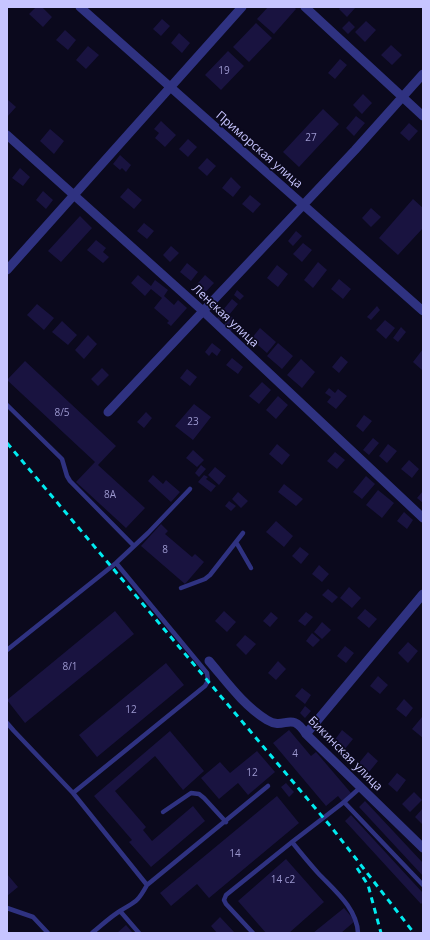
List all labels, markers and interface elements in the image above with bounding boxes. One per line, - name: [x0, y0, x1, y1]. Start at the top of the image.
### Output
- house number: 19: [218, 65, 230, 77]
- street label: Приморская улица: [213, 108, 305, 192]
- house number: 27: [305, 132, 317, 144]
- street label: Ленская улица: [189, 281, 261, 351]
- house number: 8/5: [54, 407, 70, 419]
- house number: 23: [187, 416, 199, 428]
- house number: 8А: [104, 489, 116, 501]
- house number: 8: [162, 544, 168, 556]
- house number: 8/1: [62, 661, 78, 673]
- house number: 12: [125, 704, 137, 716]
- street label: Бикинская улица: [305, 714, 385, 794]
- house number: 4: [292, 748, 298, 760]
- house number: 12: [246, 767, 258, 779]
- house number: 14: [229, 848, 241, 860]
- house number: 14 с2: [271, 874, 295, 886]

